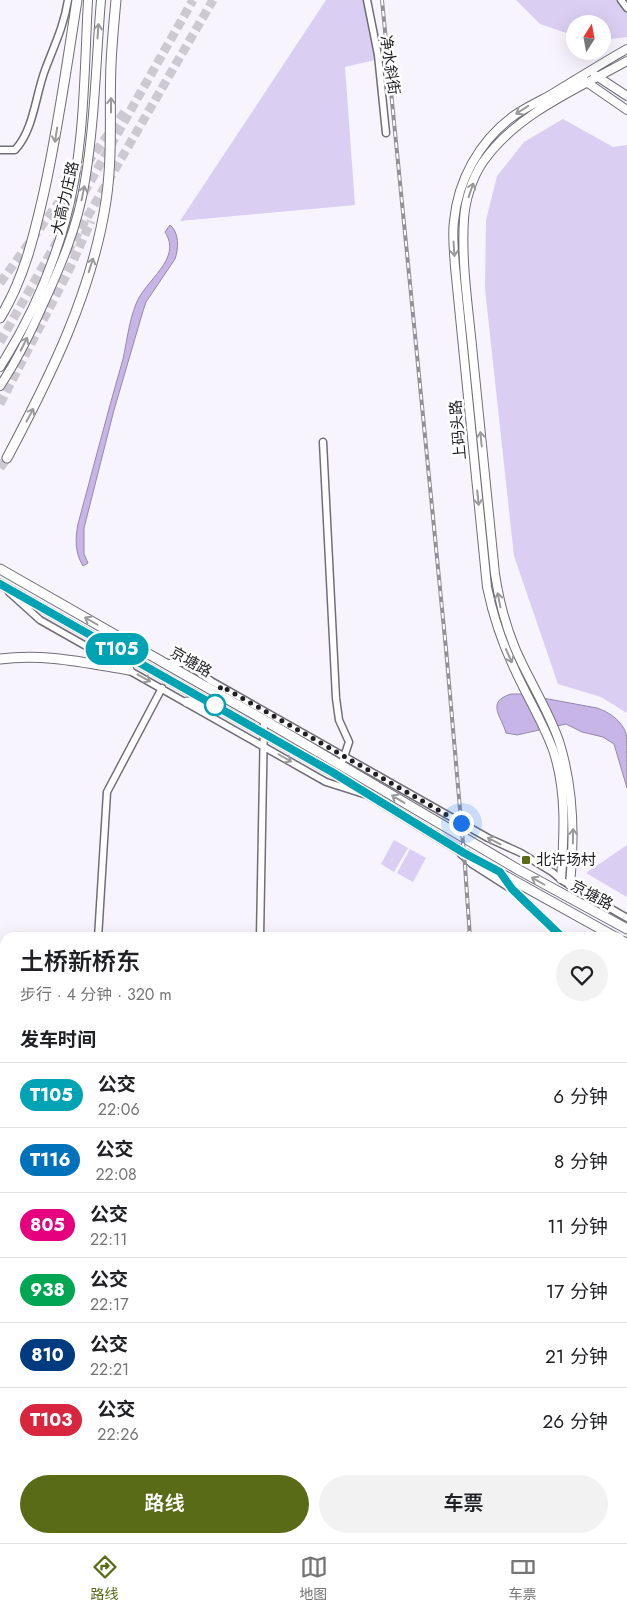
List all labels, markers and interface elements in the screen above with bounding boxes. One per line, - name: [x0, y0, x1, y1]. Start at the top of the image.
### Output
- north arrow: [566, 15, 611, 60]
- map controls: [566, 15, 611, 60]
- one-way arrow: [94, 23, 103, 39]
- street label: 净水斜街: [375, 34, 405, 96]
- one-way arrow: [106, 97, 116, 113]
- one-way arrow: [515, 106, 529, 116]
- one-way arrow: [50, 126, 60, 142]
- street label: 大高力庄路: [46, 159, 84, 237]
- one-way arrow: [467, 183, 476, 199]
- one-way arrow: [79, 185, 88, 201]
- one-way arrow: [450, 241, 459, 257]
- one-way arrow: [87, 257, 97, 273]
- one-way arrow: [20, 337, 29, 352]
- street label: 上码头路: [444, 399, 472, 461]
- one-way arrow: [25, 408, 35, 423]
- one-way arrow: [476, 431, 486, 447]
- one-way arrow: [473, 489, 483, 505]
- one-way arrow: [494, 593, 504, 609]
- one-way arrow: [83, 616, 98, 626]
- line badge: T105: [82, 633, 152, 665]
- text: T105: [96, 636, 138, 662]
- street label: 京塘路: [166, 641, 216, 683]
- one-way arrow: [504, 648, 514, 663]
- one-way arrow: [136, 673, 151, 683]
- unlabelled marker: [204, 694, 226, 716]
- one-way arrow: [277, 754, 291, 764]
- one-way arrow: [391, 794, 405, 804]
- your location: [449, 811, 474, 836]
- one-way arrow: [568, 828, 578, 844]
- one-way arrow: [487, 836, 502, 845]
- place label: 北许场村: [536, 849, 596, 871]
- marker: 北许场村: [520, 854, 532, 866]
- street label: 京塘路: [567, 875, 617, 915]
- one-way arrow: [531, 876, 546, 885]
- text: 土桥新桥东: [20, 944, 140, 979]
- button: heart: [556, 949, 608, 1001]
- text: 步行 · 4 分钟 · 320 m: [20, 983, 172, 1006]
- text: 发车时间: [20, 1026, 96, 1053]
- text: 公交: [98, 1071, 136, 1098]
- text: T105: [30, 1082, 73, 1108]
- text: 6 分钟: [553, 1083, 608, 1110]
- text: 22:06: [98, 1098, 140, 1121]
- text: 公交: [95, 1136, 133, 1163]
- text: T116: [30, 1147, 70, 1173]
- text: 8 分钟: [554, 1148, 608, 1175]
- text: 22:08: [95, 1163, 137, 1186]
- text: 公交: [90, 1201, 128, 1228]
- text: 805: [30, 1212, 65, 1238]
- text: 11 分钟: [547, 1213, 608, 1240]
- text: 22:11: [90, 1228, 127, 1251]
- text: 公交: [90, 1266, 128, 1293]
- text: 938: [30, 1277, 65, 1303]
- text: 17 分钟: [546, 1278, 608, 1305]
- text: 22:17: [90, 1293, 129, 1316]
- text: 公交: [90, 1331, 128, 1358]
- text: 810: [31, 1342, 64, 1368]
- text: 21 分钟: [545, 1343, 608, 1370]
- text: 22:21: [90, 1358, 129, 1381]
- text: 公交: [97, 1396, 135, 1423]
- text: T103: [30, 1407, 72, 1433]
- text: 26 分钟: [543, 1408, 608, 1435]
- text: 22:26: [97, 1423, 139, 1446]
- button: 路线: [20, 1475, 309, 1533]
- button: 车票: [319, 1475, 608, 1533]
- tab: 路线: [91, 1553, 119, 1604]
- tab: 地图: [300, 1553, 328, 1604]
- tab: 车票: [509, 1553, 537, 1604]

